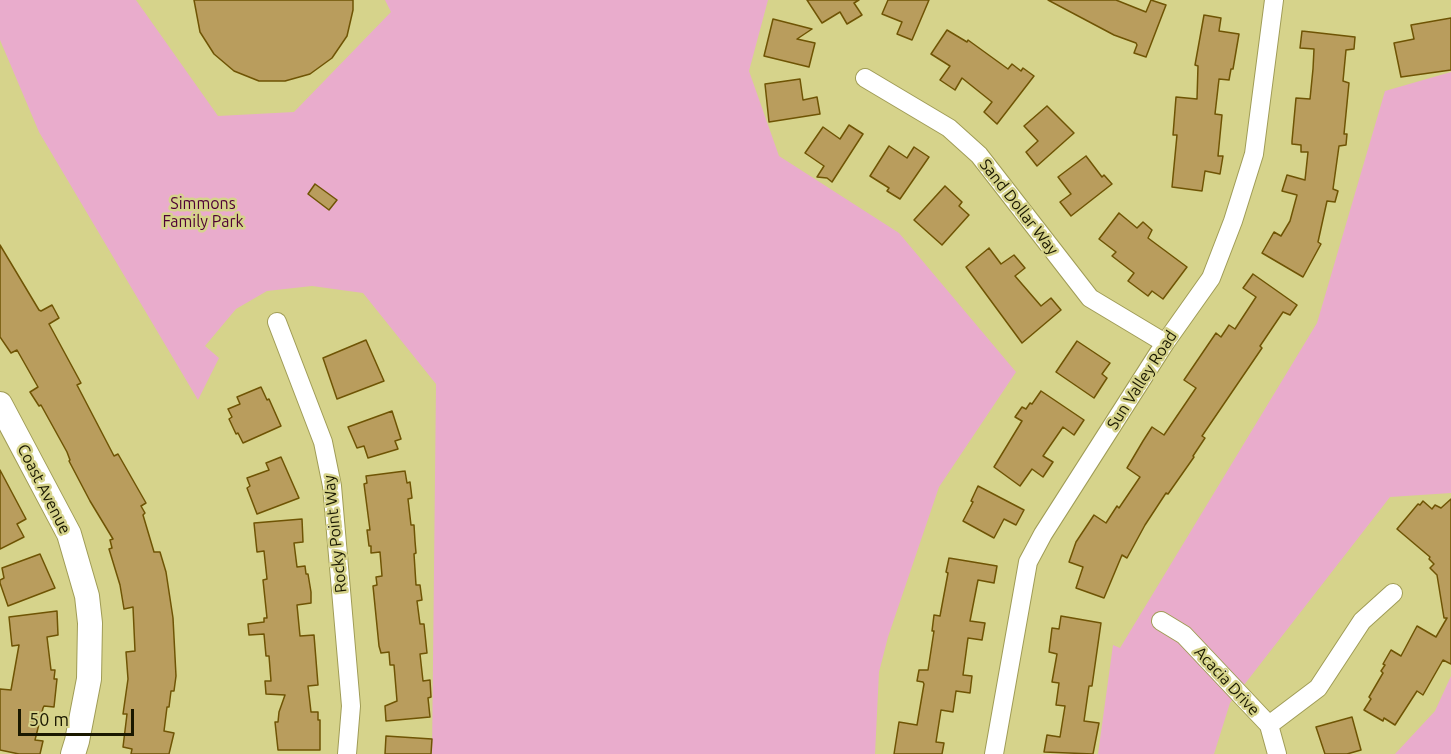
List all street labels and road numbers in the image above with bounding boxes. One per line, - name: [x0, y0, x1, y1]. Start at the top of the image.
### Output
- street label: Sand Dollar Way: [976, 155, 1062, 259]
- street label: Sun Valley Road: [1103, 327, 1181, 433]
- street label: Coast Avenue: [13, 441, 75, 537]
- street label: Rocky Point Way: [319, 474, 351, 594]
- street label: Acacia Drive: [1190, 643, 1264, 719]

